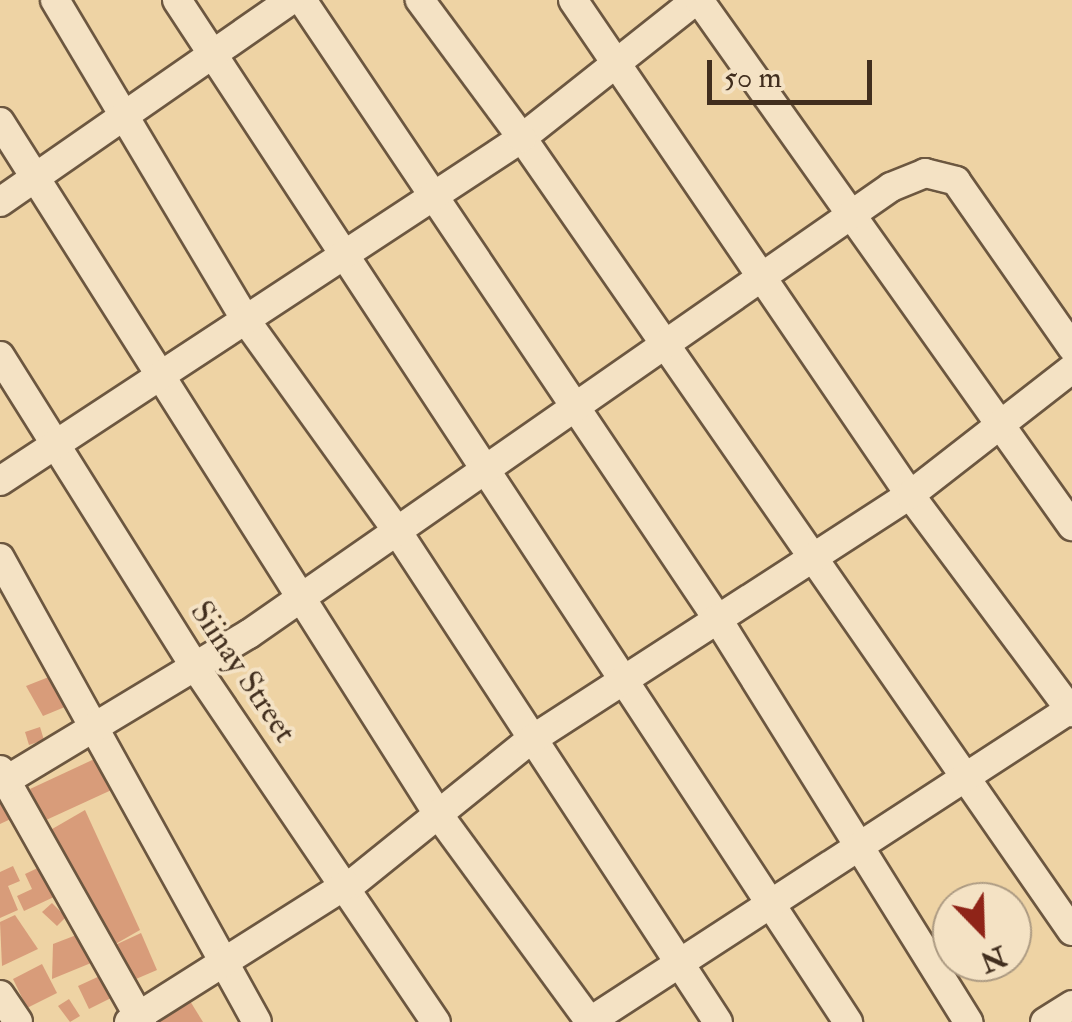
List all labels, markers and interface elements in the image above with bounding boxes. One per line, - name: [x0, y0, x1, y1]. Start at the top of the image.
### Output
- scale bar: [712, 40, 877, 102]
- text: 50 m: [724, 59, 782, 96]
- street label: Siinay Street: [182, 594, 304, 750]
- north arrow: [932, 882, 1032, 982]
- text: N: [975, 937, 1012, 979]

